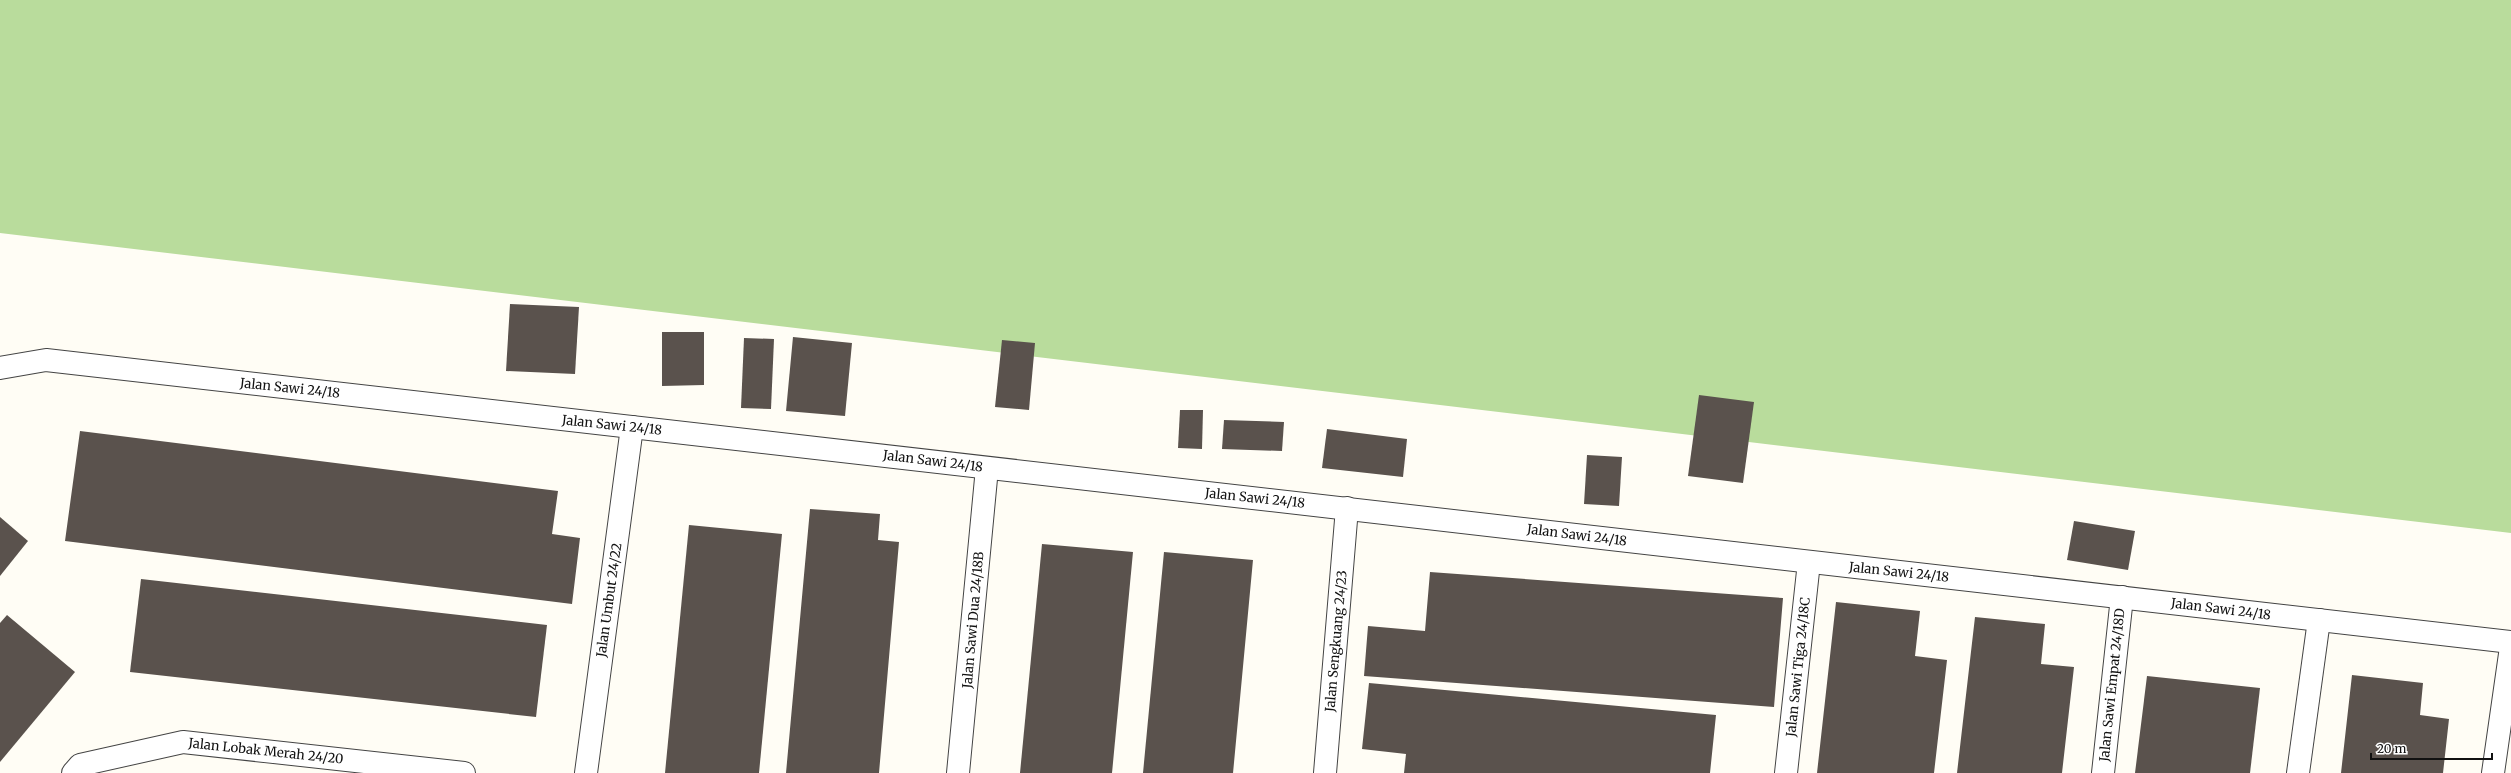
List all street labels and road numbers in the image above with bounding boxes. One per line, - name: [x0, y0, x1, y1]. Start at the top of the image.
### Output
- street label: Jalan Sawi 24/18: [238, 374, 341, 402]
- street label: Jalan Sawi 24/18: [560, 411, 663, 439]
- street label: Jalan Sawi 24/18: [881, 446, 984, 476]
- street label: Jalan Sawi 24/18: [1203, 484, 1306, 512]
- street label: Jalan Sawi 24/18: [1525, 520, 1628, 550]
- street label: Jalan Umbut 24/22: [592, 541, 625, 659]
- street label: Jalan Sawi Dua 24/18B: [958, 551, 987, 690]
- street label: Jalan Sawi 24/18: [1847, 558, 1950, 586]
- street label: Jalan Sengkuang 24/23: [1321, 569, 1351, 714]
- street label: Jalan Sawi 24/18: [2169, 594, 2272, 624]
- street label: Jalan Sawi Tiga 24/18C: [1782, 596, 1814, 739]
- street label: Jalan Sawi Empat 24/18D: [2095, 607, 2129, 763]
- street label: Jalan Lobak Merah 24/20: [187, 734, 344, 768]

